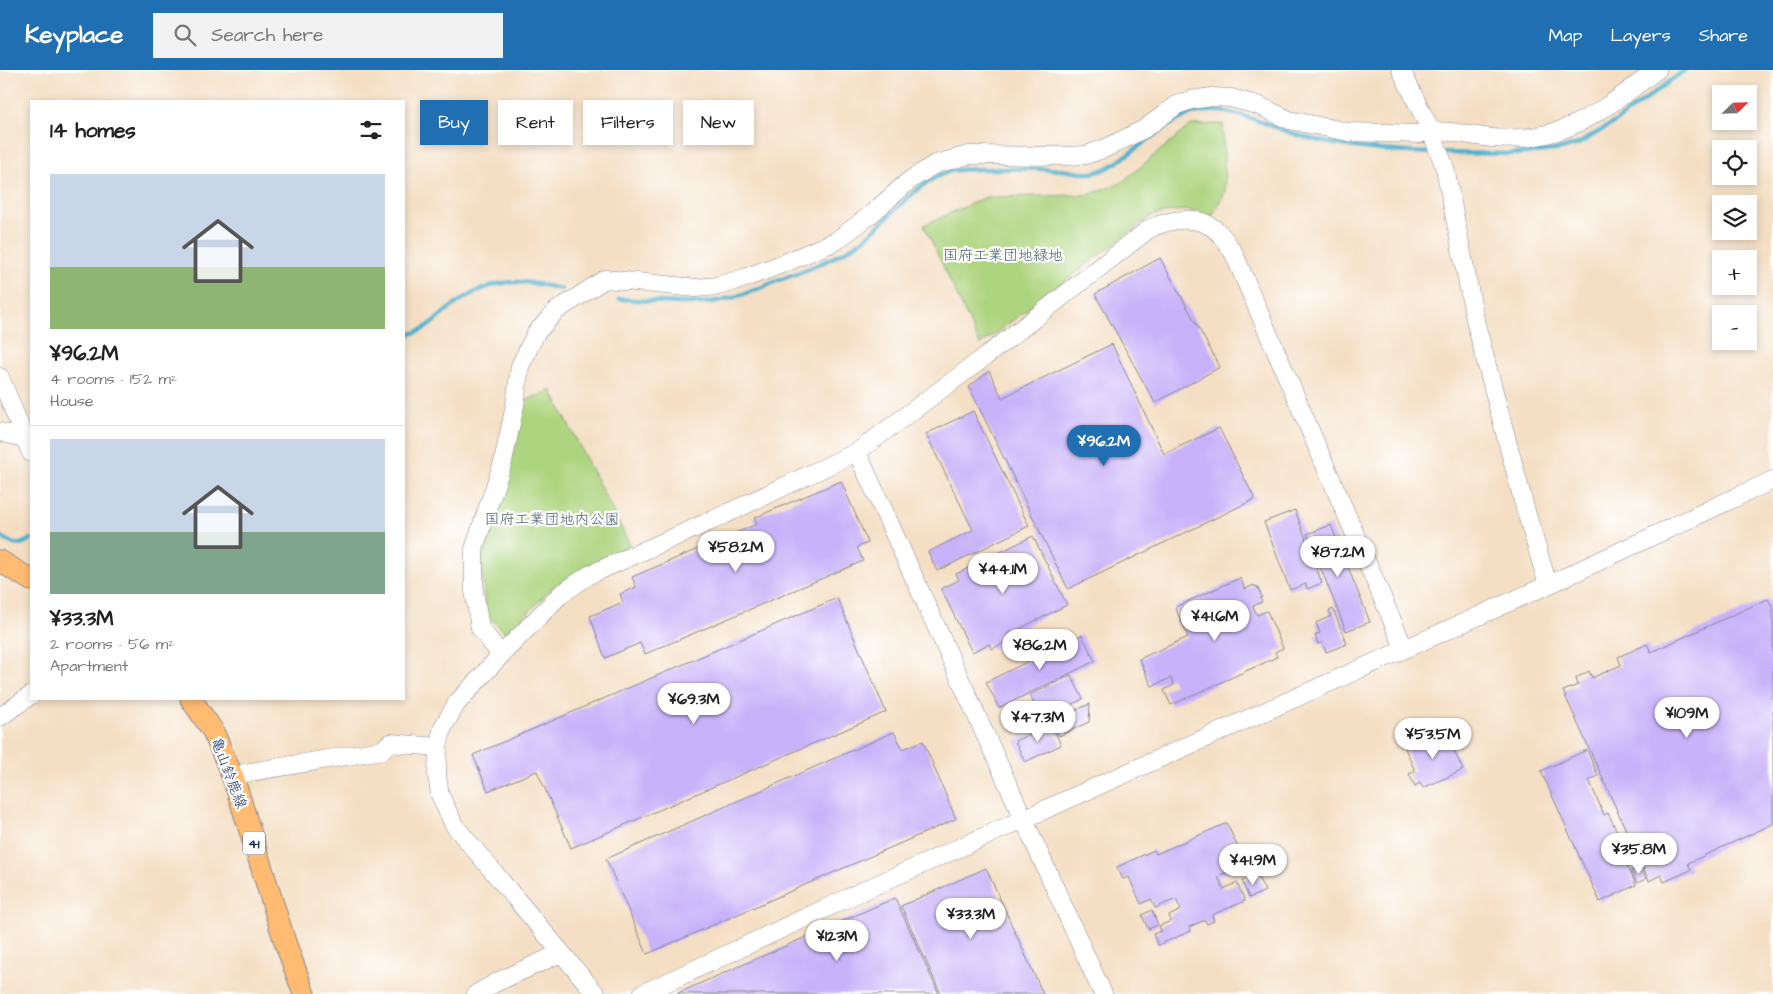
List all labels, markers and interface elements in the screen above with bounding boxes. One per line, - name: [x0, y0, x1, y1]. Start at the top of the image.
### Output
- search box: [153, 13, 503, 58]
- text: Keyplace: [25, 18, 123, 52]
- icon: search: [171, 21, 199, 49]
- text: Search here: [211, 22, 323, 49]
- text: Map: [1548, 23, 1582, 48]
- text: Layers: [1610, 23, 1671, 48]
- text: Share: [1699, 23, 1748, 48]
- north arrow: [1712, 85, 1758, 130]
- map controls: [1712, 85, 1757, 350]
- chip: Buy: [420, 100, 488, 145]
- chip: Rent: [498, 100, 573, 145]
- chip: Filters: [583, 100, 673, 145]
- chip: New: [683, 100, 754, 145]
- text: 14 homes: [50, 116, 136, 145]
- icon: filters: [357, 116, 385, 144]
- button: locate: [1712, 140, 1757, 185]
- button: layers: [1712, 195, 1757, 240]
- icon: home: [173, 206, 263, 296]
- park label: 国府工業団地緑地: [943, 245, 1063, 266]
- button: +: [1712, 250, 1757, 295]
- button: −: [1712, 305, 1757, 350]
- text: ¥96.2M: [50, 339, 119, 368]
- text: 4 rooms · 152 m²: [50, 368, 177, 390]
- text: House: [50, 390, 94, 412]
- pin: ¥96.2M: [1063, 424, 1145, 467]
- text: ¥96.2M: [1078, 430, 1130, 452]
- icon: home: [173, 472, 263, 562]
- park label: 国府工業団地内公園: [484, 509, 620, 530]
- pin: ¥58.2M: [695, 530, 777, 573]
- text: ¥58.2M: [709, 536, 763, 558]
- pin: ¥87.2M: [1297, 536, 1379, 578]
- text: ¥87.2M: [1311, 541, 1365, 563]
- pin: ¥44.1M: [962, 552, 1044, 595]
- text: ¥44.1M: [979, 558, 1027, 580]
- pin: ¥41.6M: [1174, 600, 1256, 642]
- text: ¥33.3M: [50, 604, 114, 633]
- text: ¥41.6M: [1192, 605, 1239, 627]
- pin: ¥86.2M: [999, 628, 1081, 671]
- text: 2 rooms · 56 m²: [50, 633, 174, 655]
- text: ¥86.2M: [1013, 634, 1067, 656]
- text: Apartment: [50, 655, 128, 677]
- pin: ¥69.3M: [653, 682, 735, 725]
- text: ¥69.3M: [668, 688, 720, 710]
- pin: ¥109M: [1652, 696, 1722, 739]
- pin: ¥47.3M: [997, 700, 1079, 743]
- text: ¥109M: [1665, 702, 1709, 724]
- text: ¥47.3M: [1012, 706, 1064, 728]
- pin: ¥53.5M: [1392, 718, 1474, 760]
- text: ¥53.5M: [1406, 723, 1460, 745]
- street label: 亀山鈴鹿線: [205, 734, 252, 812]
- road number: 41: [243, 831, 265, 854]
- pin: ¥35.8M: [1598, 832, 1680, 875]
- text: ¥35.8M: [1612, 838, 1666, 860]
- pin: ¥41.9M: [1212, 844, 1294, 886]
- text: ¥41.9M: [1230, 849, 1276, 871]
- pin: ¥33.3M: [930, 898, 1012, 940]
- text: ¥33.3M: [947, 903, 995, 925]
- pin: ¥123M: [802, 920, 872, 962]
- text: ¥123M: [816, 925, 858, 947]

